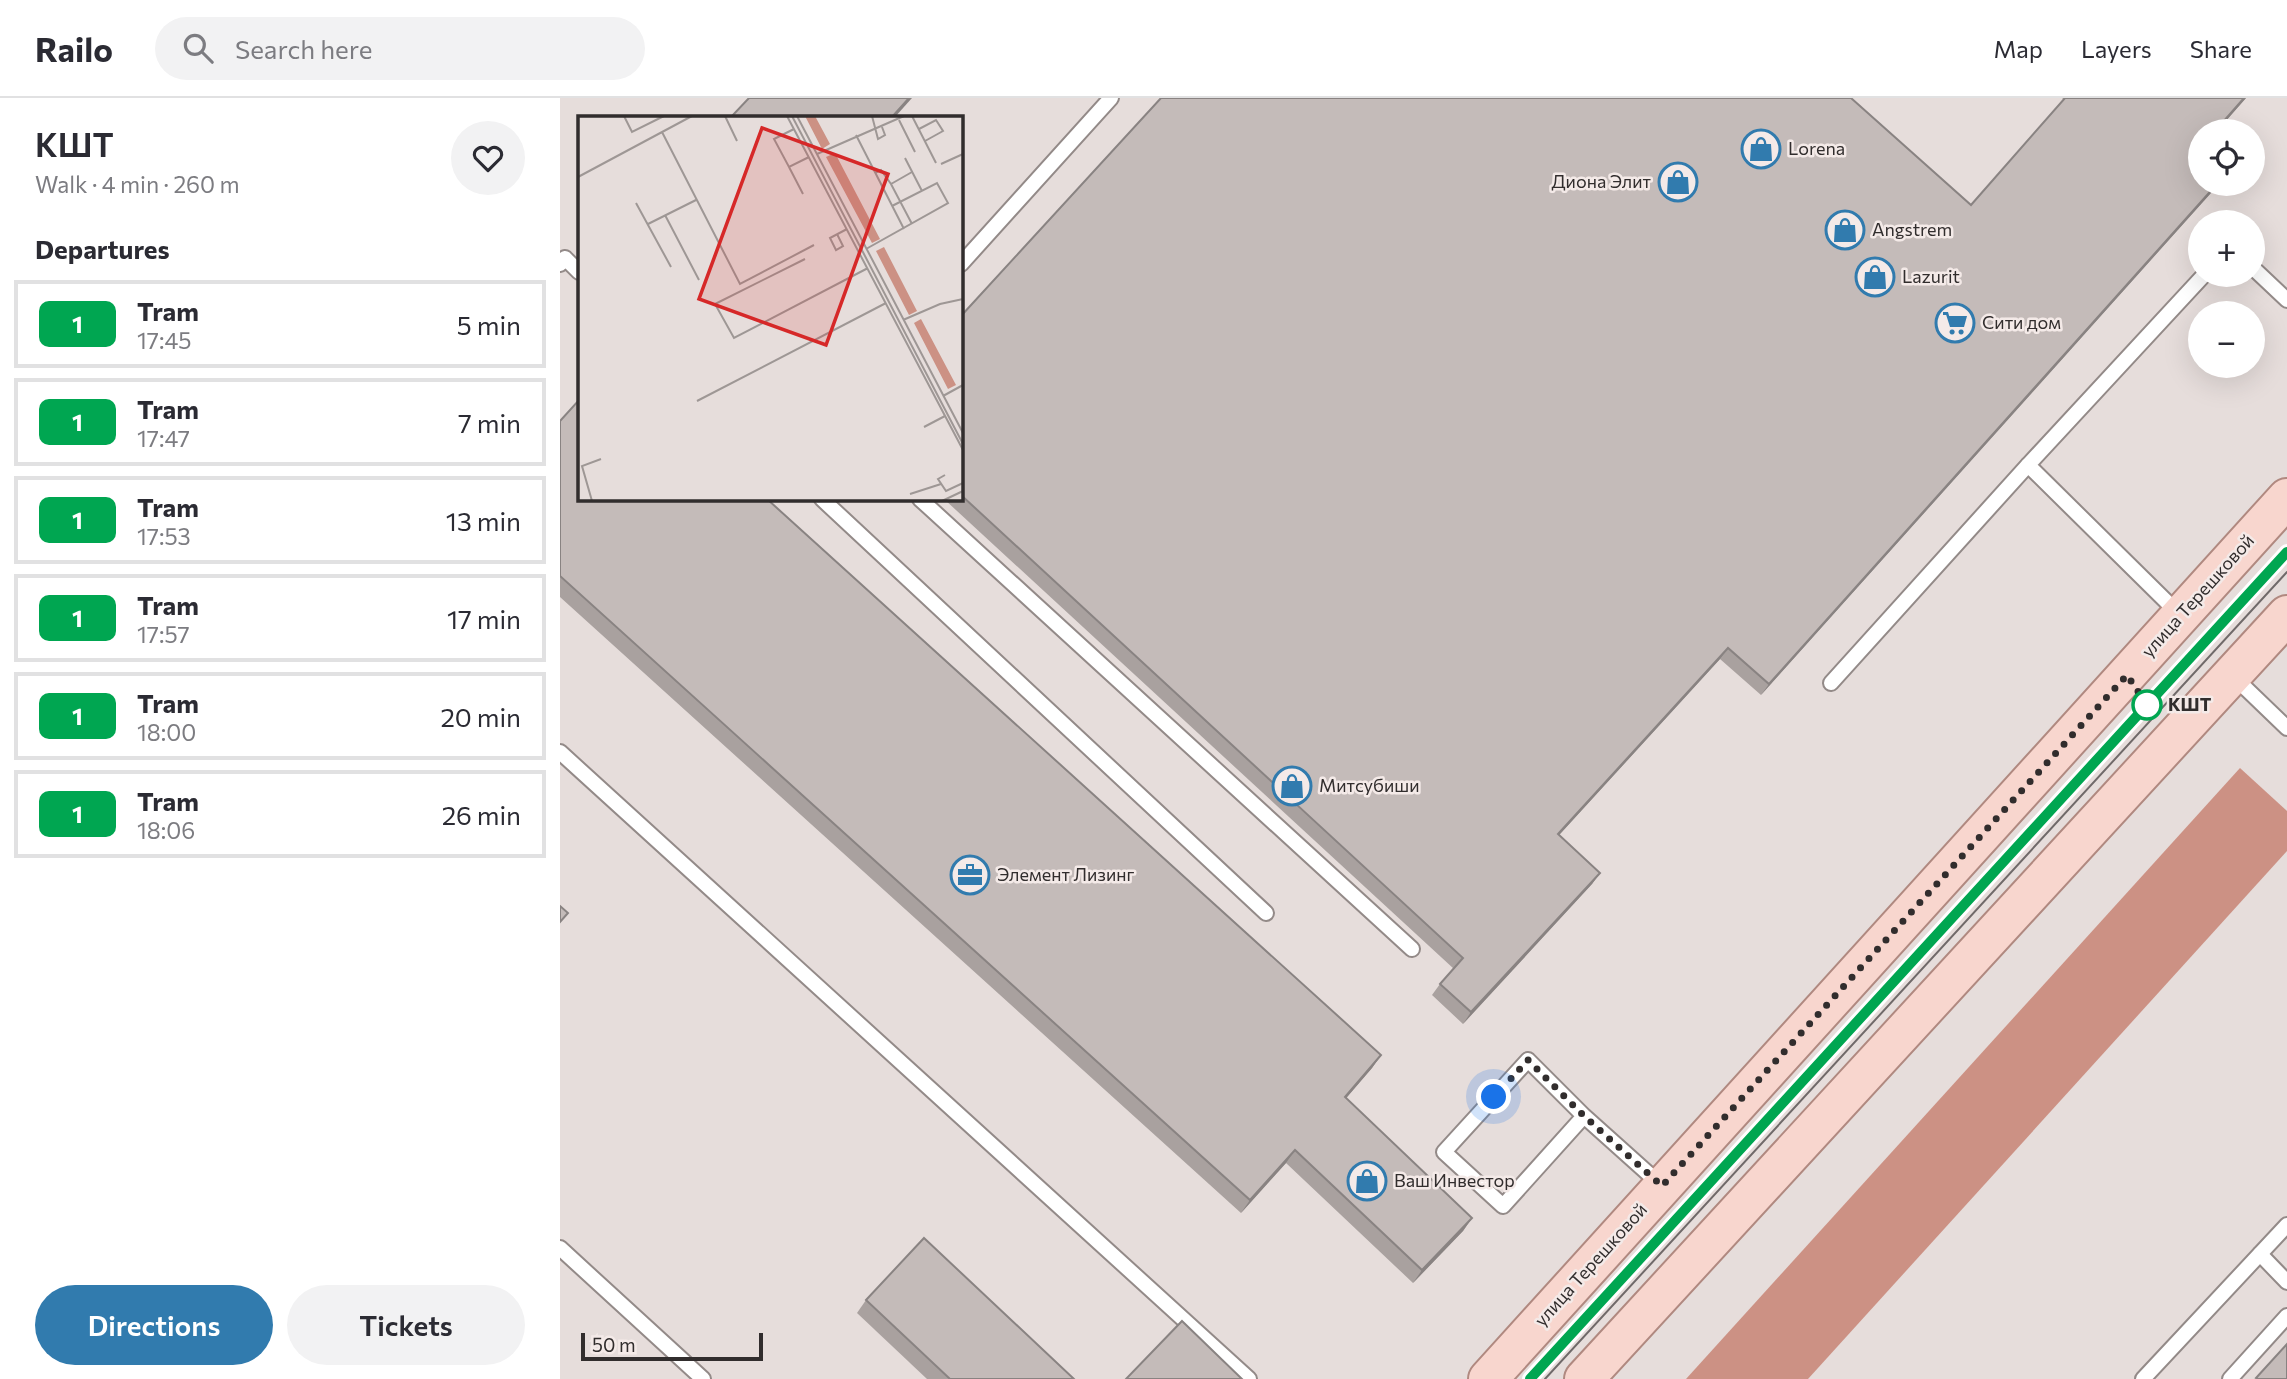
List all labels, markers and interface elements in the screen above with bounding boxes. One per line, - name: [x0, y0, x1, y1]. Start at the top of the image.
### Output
- search box: [155, 17, 645, 80]
- text: Railo: [35, 28, 113, 69]
- icon: search: [179, 29, 217, 67]
- text: Search here: [235, 33, 372, 64]
- text: Map: [1994, 34, 2043, 63]
- text: Layers: [2081, 34, 2152, 63]
- text: Share: [2190, 34, 2252, 63]
- inset map: [578, 116, 962, 500]
- map controls: [2188, 119, 2265, 378]
- button: locate: [2188, 119, 2265, 196]
- button: heart: [451, 121, 525, 195]
- text: КШТ: [35, 123, 114, 164]
- shop icon: Lorena: [1740, 128, 1782, 170]
- place label: Lorena: [1788, 137, 1845, 159]
- shop icon: Диона Элит: [1657, 161, 1699, 203]
- text: Walk · 4 min · 260 m: [35, 170, 240, 198]
- place label: Диона Элит: [1551, 170, 1652, 192]
- shop icon: Angstrem: [1824, 209, 1866, 251]
- button: +: [2188, 210, 2265, 287]
- place label: Angstrem: [1872, 218, 1952, 240]
- text: Departures: [35, 233, 170, 264]
- shop icon: Lazurit: [1854, 256, 1896, 298]
- place label: Lazurit: [1902, 265, 1960, 287]
- text: Tram: [137, 295, 199, 326]
- button: −: [2188, 301, 2265, 378]
- supermarket icon: Сити дом: [1934, 302, 1976, 344]
- text: 1: [72, 309, 83, 338]
- text: 5 min: [457, 309, 521, 340]
- place label: Сити дом: [1982, 311, 2061, 333]
- text: 17:45: [137, 326, 191, 354]
- text: Tram: [137, 393, 199, 424]
- text: 1: [72, 407, 83, 436]
- text: 7 min: [458, 407, 521, 438]
- text: 17:47: [137, 424, 190, 452]
- text: Tram: [137, 491, 199, 522]
- text: 1: [72, 505, 83, 534]
- text: 13 min: [446, 505, 521, 536]
- text: 17:53: [137, 522, 191, 550]
- street label: улица Терешковой: [2136, 529, 2258, 661]
- text: Tram: [137, 589, 199, 620]
- text: 1: [72, 603, 83, 632]
- text: 17 min: [447, 603, 521, 634]
- text: 17:57: [137, 620, 190, 648]
- text: Tram: [137, 687, 199, 718]
- marker: КШТ: [2132, 690, 2162, 720]
- place label: КШТ: [2168, 693, 2212, 715]
- text: 1: [72, 701, 83, 730]
- text: 20 min: [440, 701, 521, 732]
- text: 18:00: [137, 718, 196, 746]
- shop icon: Митсубиши: [1271, 765, 1313, 807]
- place label: Митсубиши: [1319, 774, 1420, 796]
- text: Tram: [137, 785, 199, 816]
- text: 1: [72, 799, 83, 828]
- text: 26 min: [442, 799, 521, 830]
- text: 18:06: [137, 816, 195, 844]
- office icon: Элемент Лизинг: [949, 854, 991, 896]
- place label: Элемент Лизинг: [997, 863, 1135, 885]
- your location: [1476, 1079, 1511, 1114]
- shop icon: Ваш Инвестор: [1346, 1160, 1388, 1202]
- place label: Ваш Инвестор: [1394, 1169, 1515, 1191]
- street label: улица Терешковой: [1529, 1198, 1651, 1330]
- button: Directions: [35, 1285, 273, 1365]
- button: Tickets: [287, 1285, 525, 1365]
- scale bar: [581, 1330, 763, 1362]
- text: 50 m: [592, 1333, 636, 1356]

